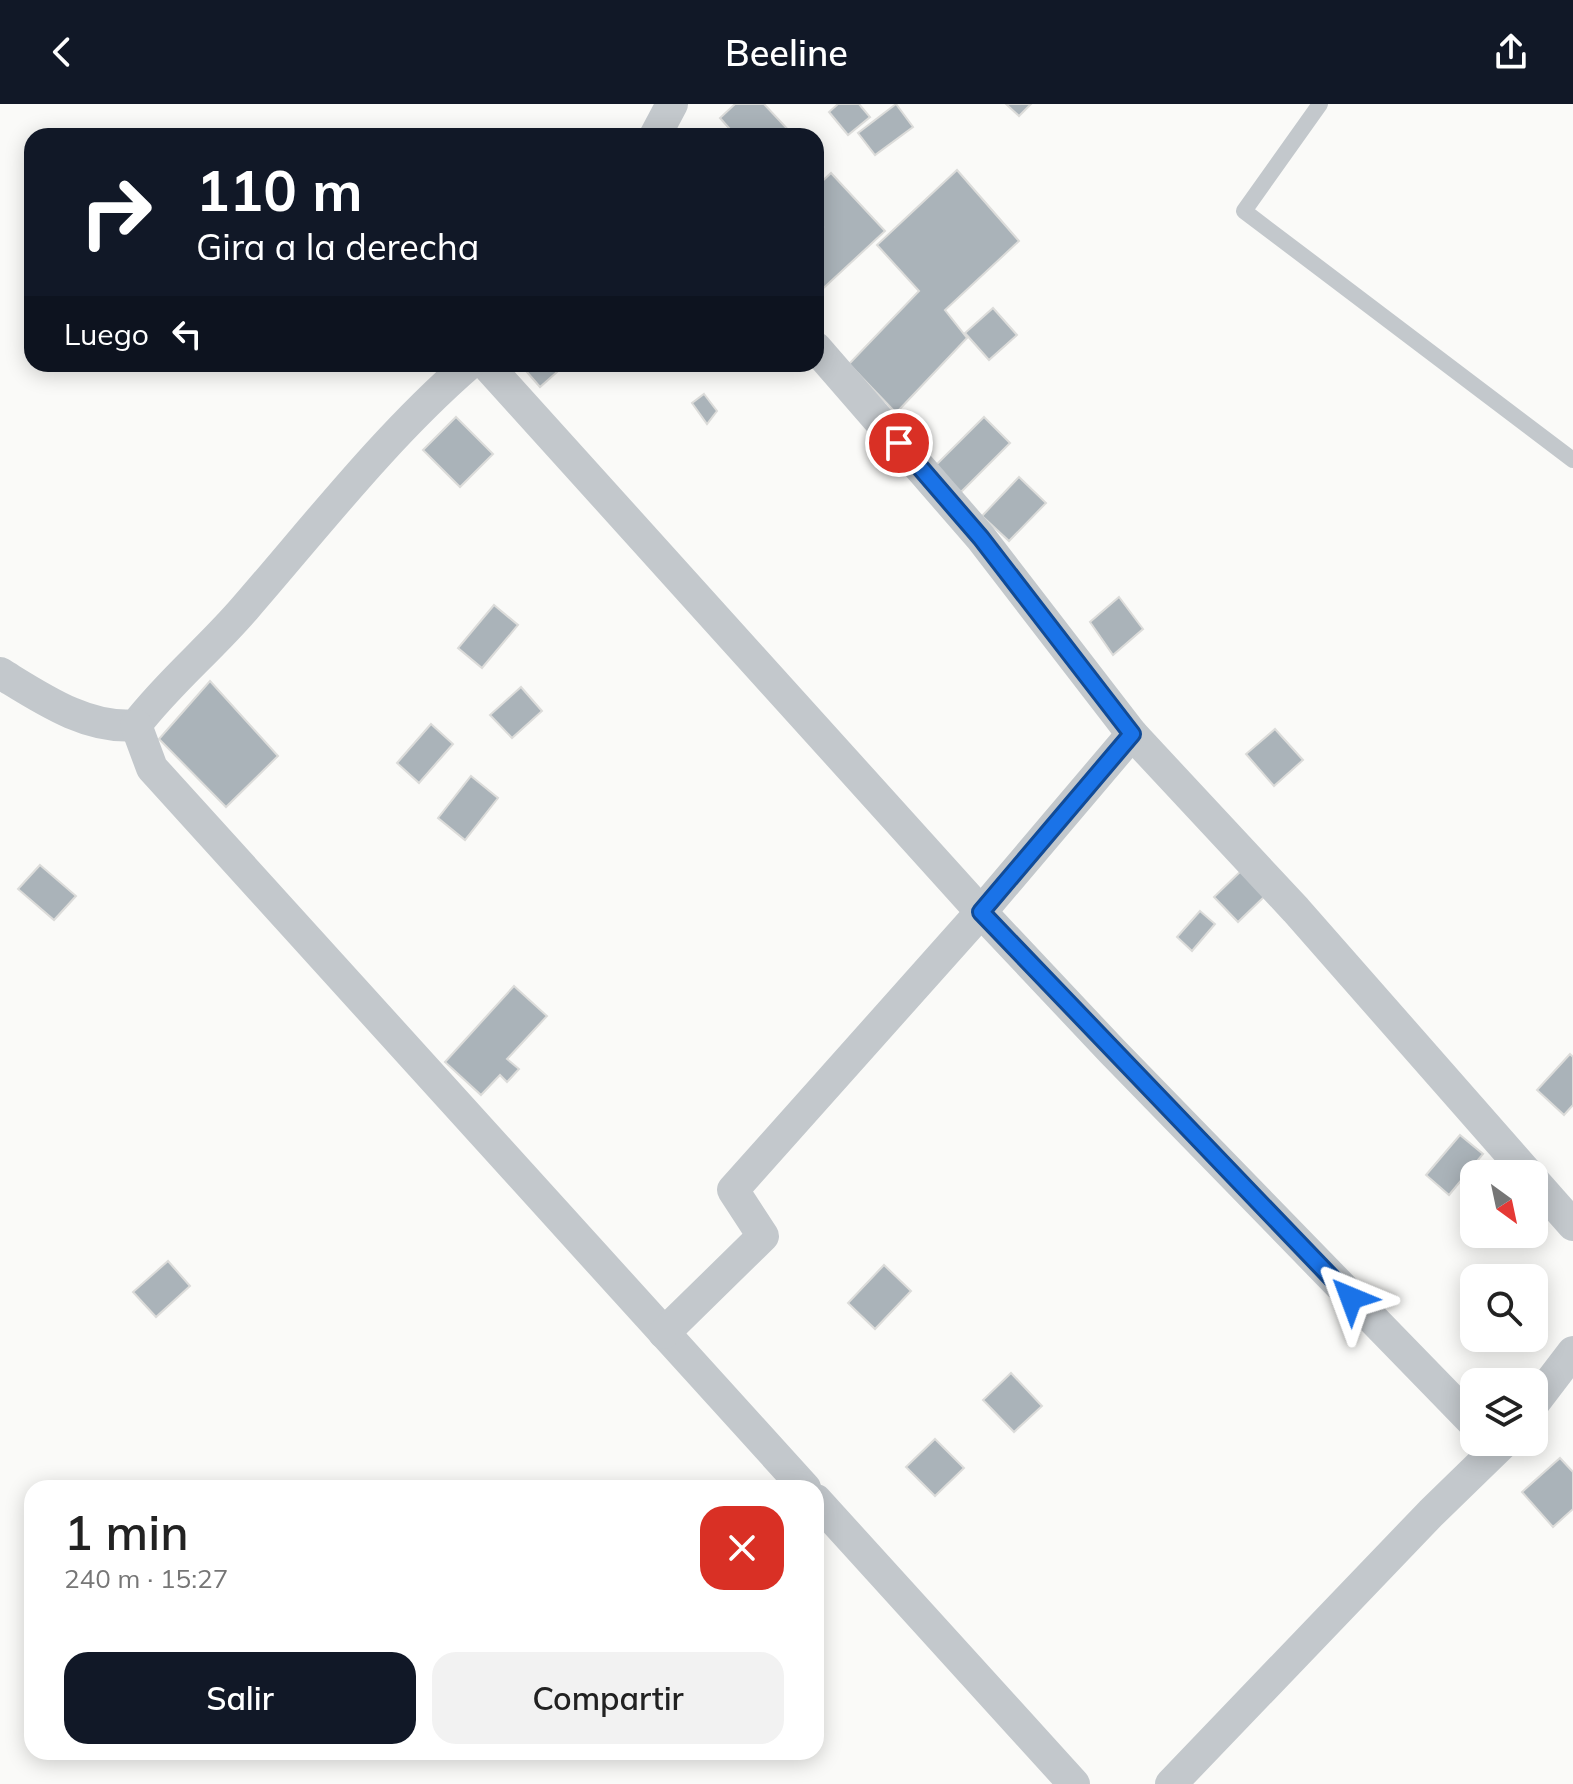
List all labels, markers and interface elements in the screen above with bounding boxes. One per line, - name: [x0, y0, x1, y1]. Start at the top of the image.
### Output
- icon: back: [40, 30, 84, 74]
- text: Beeline: [725, 30, 848, 75]
- icon: share: [1489, 30, 1533, 74]
- text: 110 m: [196, 155, 363, 225]
- icon: right: [64, 160, 168, 264]
- text: Gira a la derecha: [196, 224, 479, 269]
- icon: left: [165, 312, 209, 356]
- text: Luego: [64, 315, 149, 353]
- pin: [865, 409, 933, 477]
- icon: arrive: [877, 421, 921, 465]
- north arrow: [1460, 1160, 1548, 1248]
- map controls: [1460, 1160, 1548, 1456]
- position arrow: [1309, 1256, 1393, 1340]
- button: search: [1460, 1264, 1548, 1352]
- button: layers: [1460, 1368, 1548, 1456]
- text: 1 min: [64, 1502, 189, 1562]
- button: close: [700, 1506, 784, 1590]
- text: 240 m · 15:27: [64, 1562, 228, 1595]
- button: Salir: [64, 1652, 416, 1744]
- button: Compartir: [432, 1652, 784, 1744]

